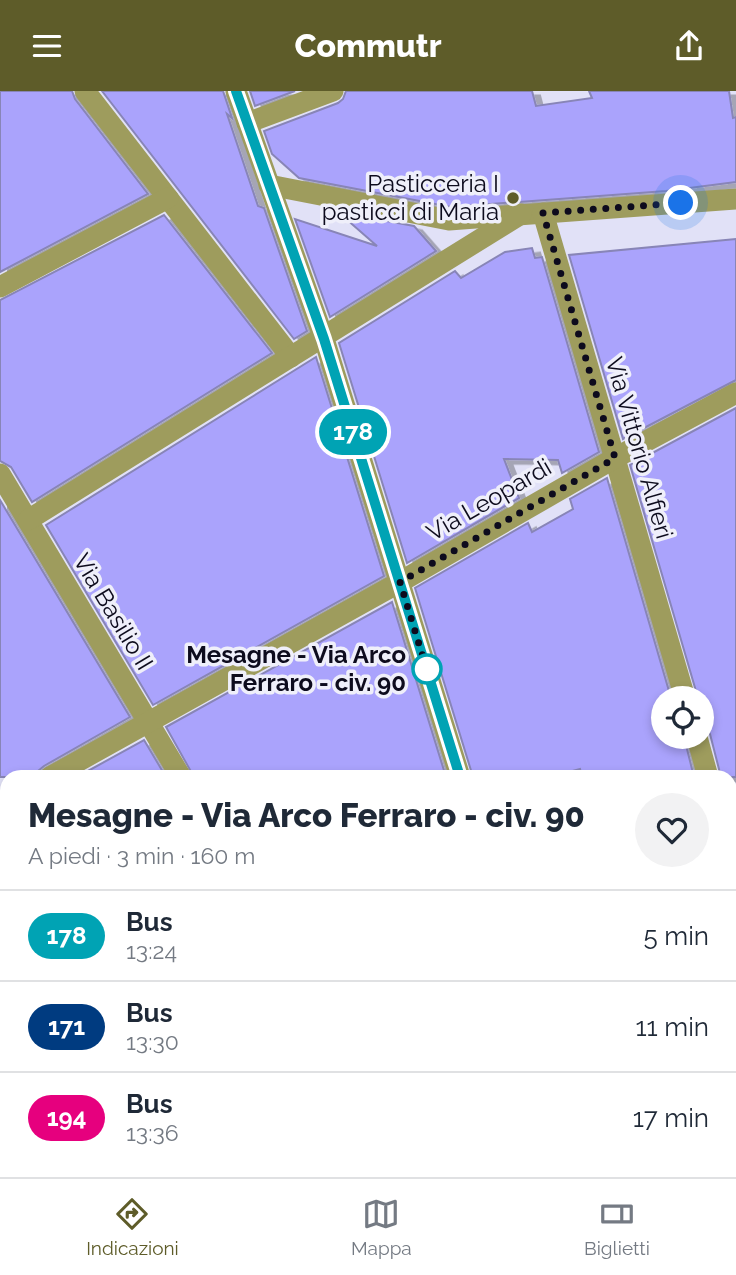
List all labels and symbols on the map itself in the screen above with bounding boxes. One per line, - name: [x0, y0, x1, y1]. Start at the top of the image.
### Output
- place label: Pasticceria I pasticci di Maria: [322, 169, 499, 226]
- your location: [663, 185, 698, 220]
- marker: Pasticceria I pasticci di Maria: [505, 190, 521, 206]
- street label: Via Vittorio Alfieri: [600, 354, 679, 542]
- line badge: 178: [313, 409, 393, 455]
- street label: Via Leopardi: [421, 452, 556, 547]
- street label: Via Basilio II: [67, 548, 160, 675]
- place label: Mesagne - Via Arco Ferraro - civ. 90: [186, 640, 406, 697]
- marker: Mesagne - Via Arco Ferraro - civ. 90: [412, 654, 442, 684]

